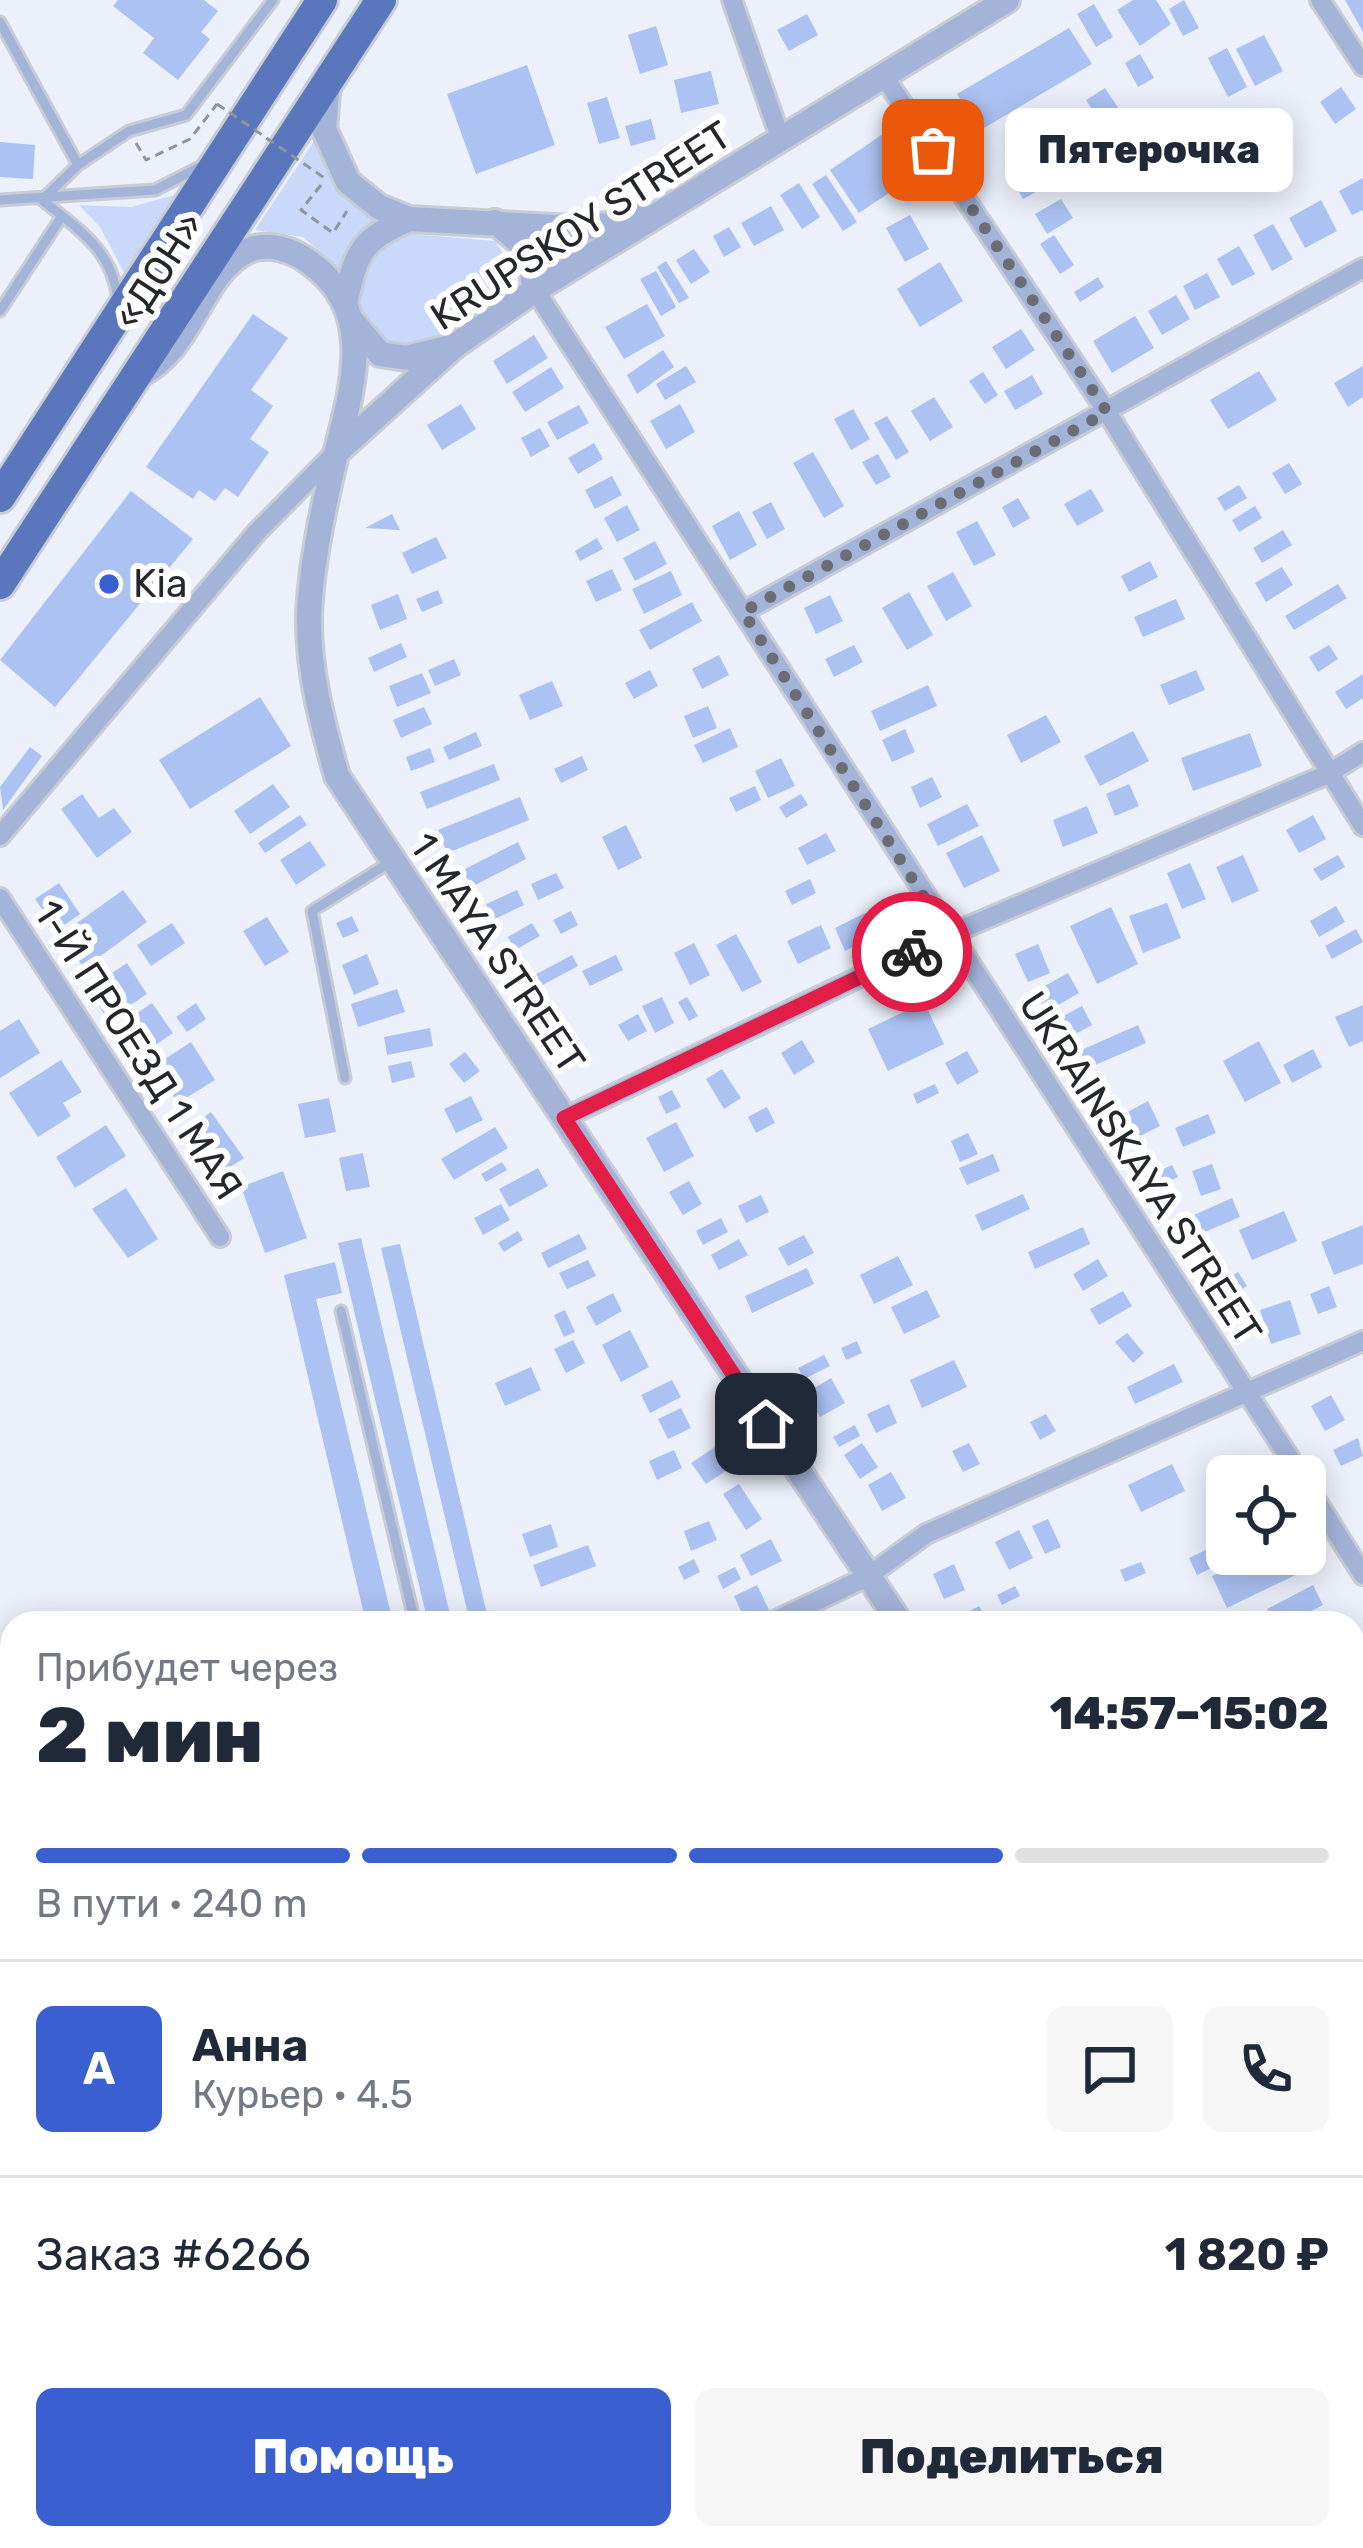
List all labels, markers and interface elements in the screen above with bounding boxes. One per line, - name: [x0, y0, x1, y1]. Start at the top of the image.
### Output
- pin: [882, 99, 984, 201]
- callout: Пятерочка: [1005, 108, 1293, 192]
- street label: KRUPSKOY STREET: [422, 112, 740, 340]
- icon: bag: [900, 117, 966, 183]
- text: Пятерочка: [1038, 127, 1260, 173]
- street label: «ДОН»: [105, 204, 213, 338]
- place label: Kia: [133, 561, 187, 607]
- marker: Kia: [96, 571, 122, 597]
- street label: 1 MAYA STREET: [400, 824, 594, 1082]
- street label: 1-Й ПРОЕЗД 1 МАЯ: [24, 892, 252, 1208]
- courier: [852, 892, 972, 1012]
- icon: bike: [879, 919, 945, 985]
- street label: UKRAINSKAYA STREET: [1009, 983, 1271, 1353]
- pin: [715, 1373, 817, 1475]
- icon: home: [733, 1391, 799, 1457]
- map controls: [1206, 1455, 1326, 1575]
- button: locate: [1206, 1455, 1326, 1575]
- text: Прибудет через: [36, 1645, 338, 1691]
- text: 14:57–15:02: [1050, 1687, 1329, 1740]
- text: 2 мин: [36, 1689, 264, 1782]
- text: В пути · 240 m: [36, 1881, 308, 1927]
- button: chat: [1047, 2006, 1173, 2132]
- button: phone: [1203, 2006, 1329, 2132]
- text: Анна: [192, 2019, 308, 2072]
- text: А: [83, 2042, 115, 2095]
- text: Курьер · 4.5: [192, 2072, 413, 2118]
- text: Заказ #6266: [36, 2228, 311, 2281]
- text: 1 820 ₽: [1165, 2228, 1329, 2281]
- button: Помощь: [36, 2388, 671, 2526]
- button: Поделиться: [695, 2388, 1329, 2526]

